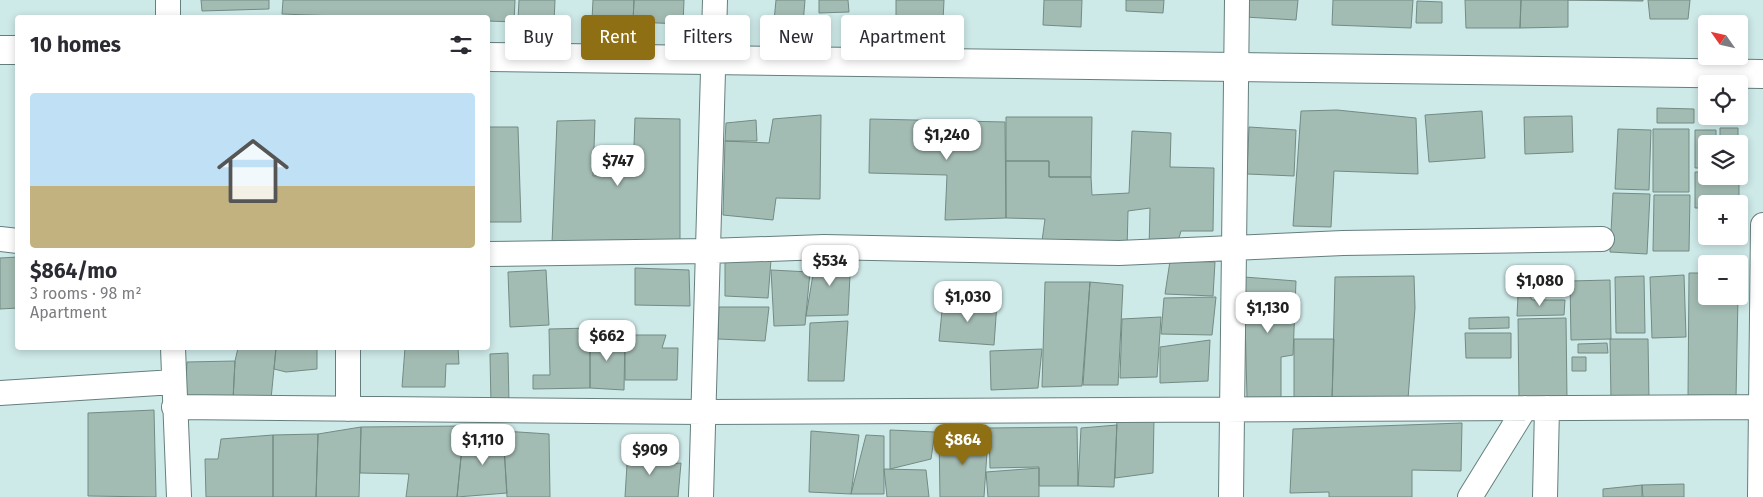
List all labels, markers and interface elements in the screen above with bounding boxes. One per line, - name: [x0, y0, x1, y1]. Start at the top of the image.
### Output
- chip: Buy: [505, 15, 571, 60]
- chip: Rent: [581, 15, 655, 60]
- chip: Filters: [665, 15, 750, 60]
- chip: New: [760, 15, 831, 60]
- chip: Apartment: [841, 15, 964, 60]
- north arrow: [1698, 15, 1748, 65]
- map controls: [1698, 15, 1748, 305]
- icon: filters: [447, 31, 475, 59]
- text: 10 homes: [30, 32, 121, 58]
- button: locate: [1698, 75, 1748, 125]
- pin: $1,240: [906, 119, 988, 161]
- text: $1,240: [924, 125, 970, 144]
- icon: home: [208, 126, 298, 216]
- button: layers: [1698, 135, 1748, 185]
- pin: $747: [588, 144, 648, 187]
- text: $747: [602, 151, 634, 170]
- button: +: [1698, 195, 1748, 245]
- pin: $534: [800, 244, 860, 287]
- text: $534: [813, 251, 847, 270]
- button: −: [1698, 255, 1748, 305]
- text: $864/mo: [30, 258, 117, 284]
- pin: $1,080: [1499, 264, 1581, 307]
- text: $1,080: [1516, 271, 1564, 290]
- pin: $1,030: [927, 280, 1009, 323]
- text: 3 rooms · 98 m²: [30, 284, 142, 303]
- text: $1,030: [945, 287, 991, 306]
- pin: $1,130: [1227, 292, 1309, 334]
- text: $1,130: [1247, 298, 1289, 317]
- text: Apartment: [30, 303, 107, 322]
- pin: $662: [577, 320, 637, 362]
- text: $662: [590, 326, 624, 345]
- pin: $1,110: [442, 424, 524, 466]
- pin: $864: [933, 424, 993, 466]
- text: $1,110: [462, 430, 504, 449]
- text: $864: [945, 430, 981, 449]
- pin: $909: [620, 434, 680, 476]
- text: $909: [632, 440, 668, 459]

